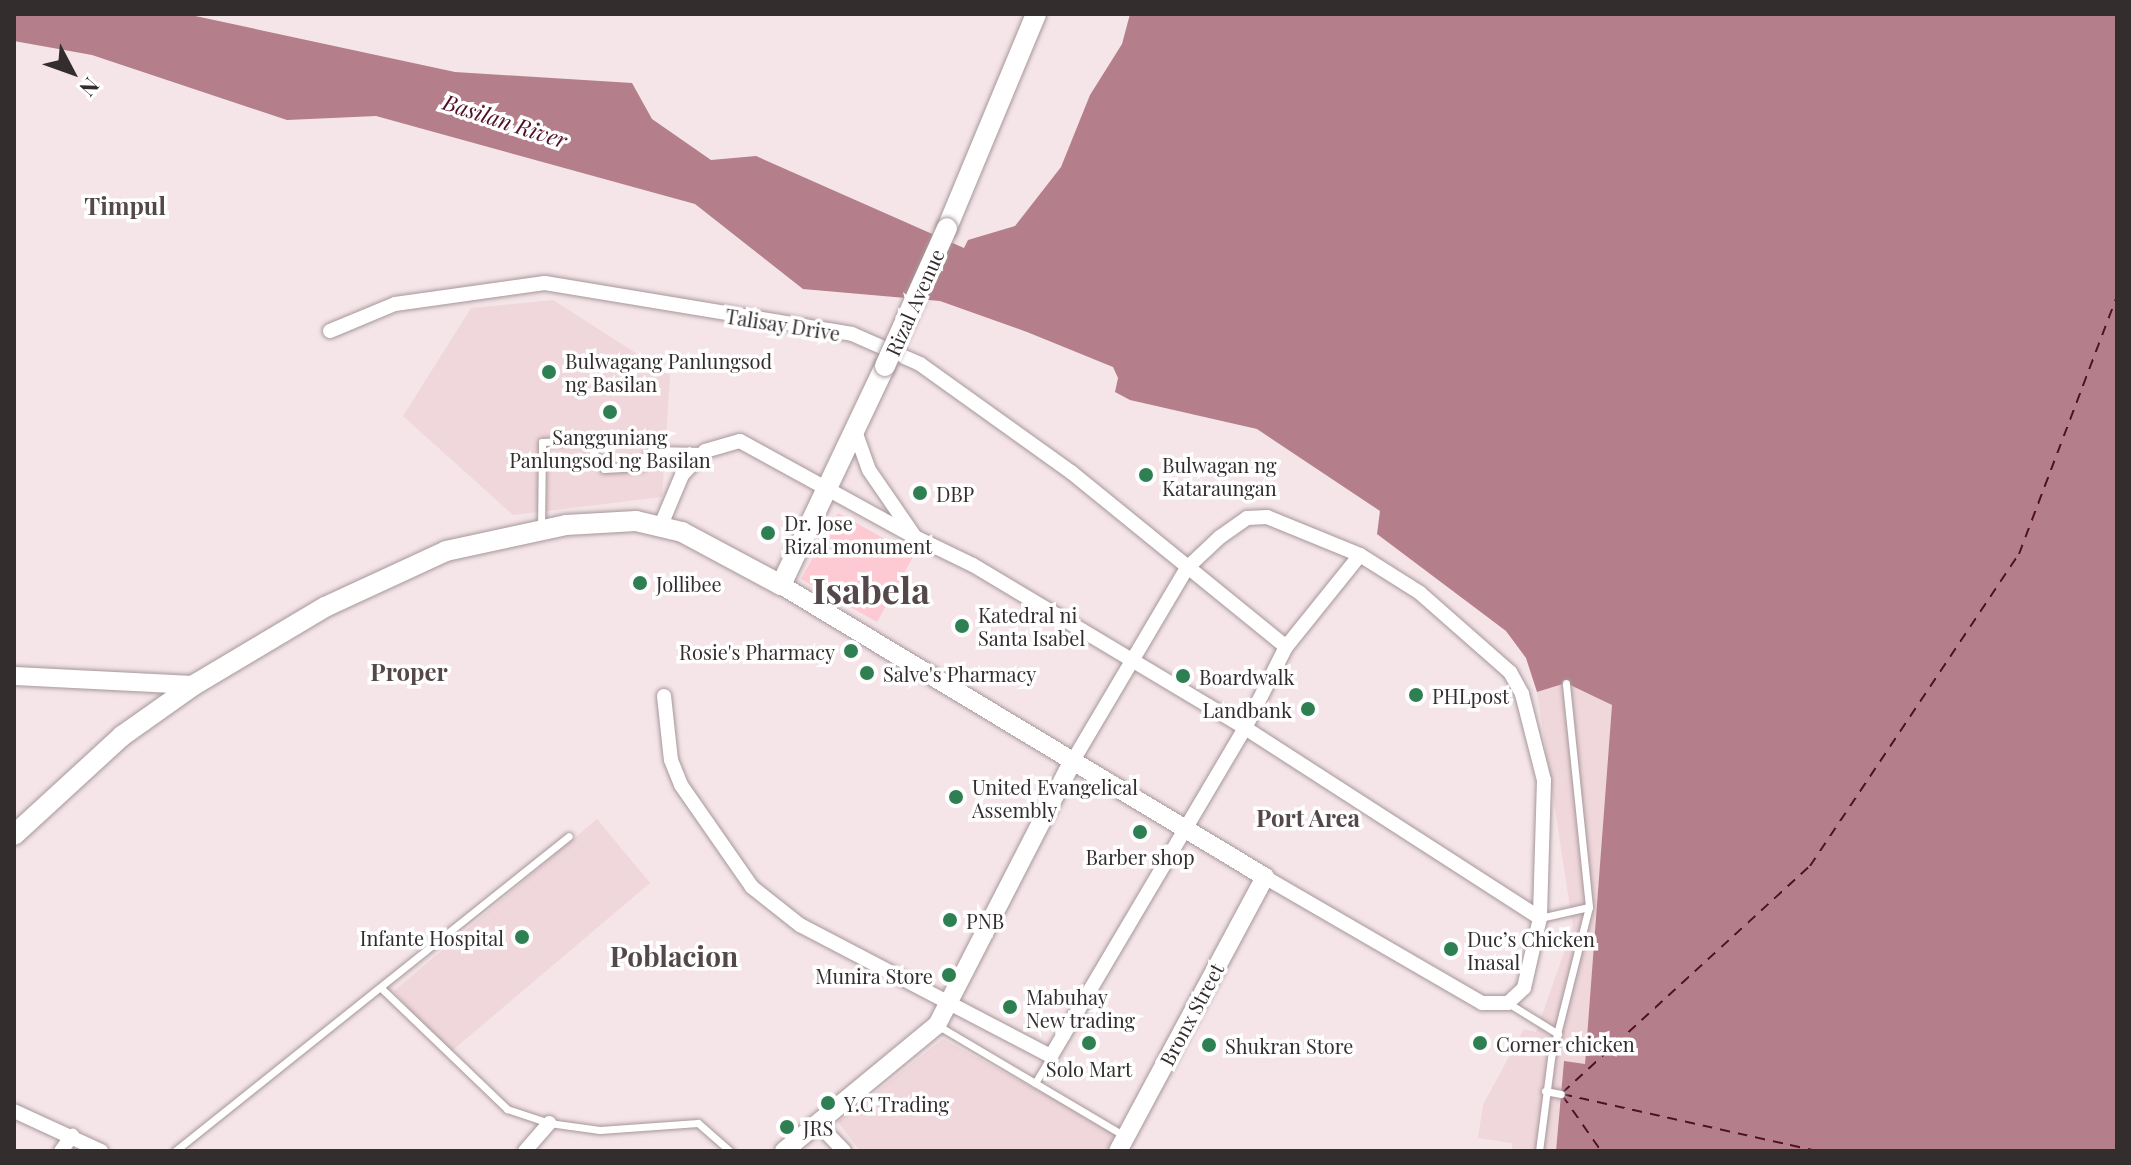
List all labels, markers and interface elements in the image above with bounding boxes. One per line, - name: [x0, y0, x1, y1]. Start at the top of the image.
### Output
- north arrow: [32, 32, 112, 112]
- text: N: [74, 72, 107, 104]
- water label: Basilan River: [440, 89, 570, 153]
- district label: Timpul: [84, 192, 166, 220]
- street label: Rizal Avenue: [880, 245, 948, 359]
- street label: Talisay Drive: [724, 303, 842, 345]
- place label: Bulwagang Panlungsod ng Basilan: [565, 348, 772, 395]
- marker: Bulwagang Panlungsod ng Basilan: [540, 363, 558, 381]
- marker: Sangguniang Panlungsod ng Basilan: [601, 403, 619, 421]
- place label: Sangguniang Panlungsod ng Basilan: [509, 424, 711, 471]
- place label: Bulwagan ng Kataraungan: [1162, 452, 1277, 499]
- marker: Bulwagan ng Kataraungan: [1137, 466, 1155, 484]
- place label: DBP: [936, 481, 974, 505]
- marker: DBP: [911, 484, 929, 502]
- place label: Dr. Jose Rizal monument: [784, 510, 932, 557]
- marker: Dr. Jose Rizal monument: [759, 524, 777, 542]
- district label: Isabela: [812, 568, 930, 612]
- place label: Jollibee: [656, 571, 722, 595]
- marker: Jollibee: [631, 574, 649, 592]
- place label: Katedral ni Santa Isabel: [978, 602, 1085, 649]
- marker: Katedral ni Santa Isabel: [953, 617, 971, 635]
- place label: Rosie's Pharmacy: [679, 639, 835, 663]
- marker: Rosie's Pharmacy: [842, 642, 860, 660]
- district label: Proper: [370, 658, 448, 686]
- place label: Salve's Pharmacy: [883, 661, 1036, 685]
- marker: Salve's Pharmacy: [858, 664, 876, 682]
- place label: Boardwalk: [1199, 664, 1294, 688]
- marker: Boardwalk: [1174, 667, 1192, 685]
- place label: PHLpost: [1432, 683, 1509, 707]
- marker: PHLpost: [1407, 686, 1425, 704]
- place label: Landbank: [1203, 697, 1292, 721]
- marker: Landbank: [1299, 700, 1317, 718]
- place label: United Evangelical Assembly: [972, 774, 1138, 821]
- marker: United Evangelical Assembly: [947, 788, 965, 806]
- district label: Port Area: [1255, 804, 1361, 832]
- marker: Barber shop: [1131, 823, 1149, 841]
- place label: Barber shop: [1085, 844, 1195, 868]
- place label: PNB: [966, 908, 1004, 932]
- marker: PNB: [941, 911, 959, 929]
- place label: Infante Hospital: [360, 925, 504, 949]
- marker: Infante Hospital: [511, 926, 533, 948]
- place label: Duc’s Chicken Inasal: [1467, 926, 1595, 973]
- district label: Poblacion: [610, 939, 738, 973]
- marker: Duc’s Chicken Inasal: [1442, 940, 1460, 958]
- street label: Bronx Street: [1154, 959, 1228, 1069]
- place label: Munira Store: [815, 963, 933, 987]
- marker: Munira Store: [940, 966, 958, 984]
- place label: Mabuhay New trading: [1026, 984, 1136, 1031]
- marker: Mabuhay New trading: [1001, 998, 1019, 1016]
- place label: Corner chicken: [1496, 1031, 1635, 1055]
- place label: Shukran Store: [1225, 1033, 1353, 1057]
- marker: Solo Mart: [1080, 1034, 1098, 1052]
- marker: Corner chicken: [1471, 1034, 1489, 1052]
- marker: Shukran Store: [1200, 1036, 1218, 1054]
- place label: Solo Mart: [1046, 1056, 1132, 1080]
- place label: Y.C Trading: [844, 1091, 950, 1115]
- marker: Y.C Trading: [819, 1094, 837, 1112]
- place label: JRS: [803, 1115, 833, 1139]
- marker: JRS: [778, 1118, 796, 1136]

